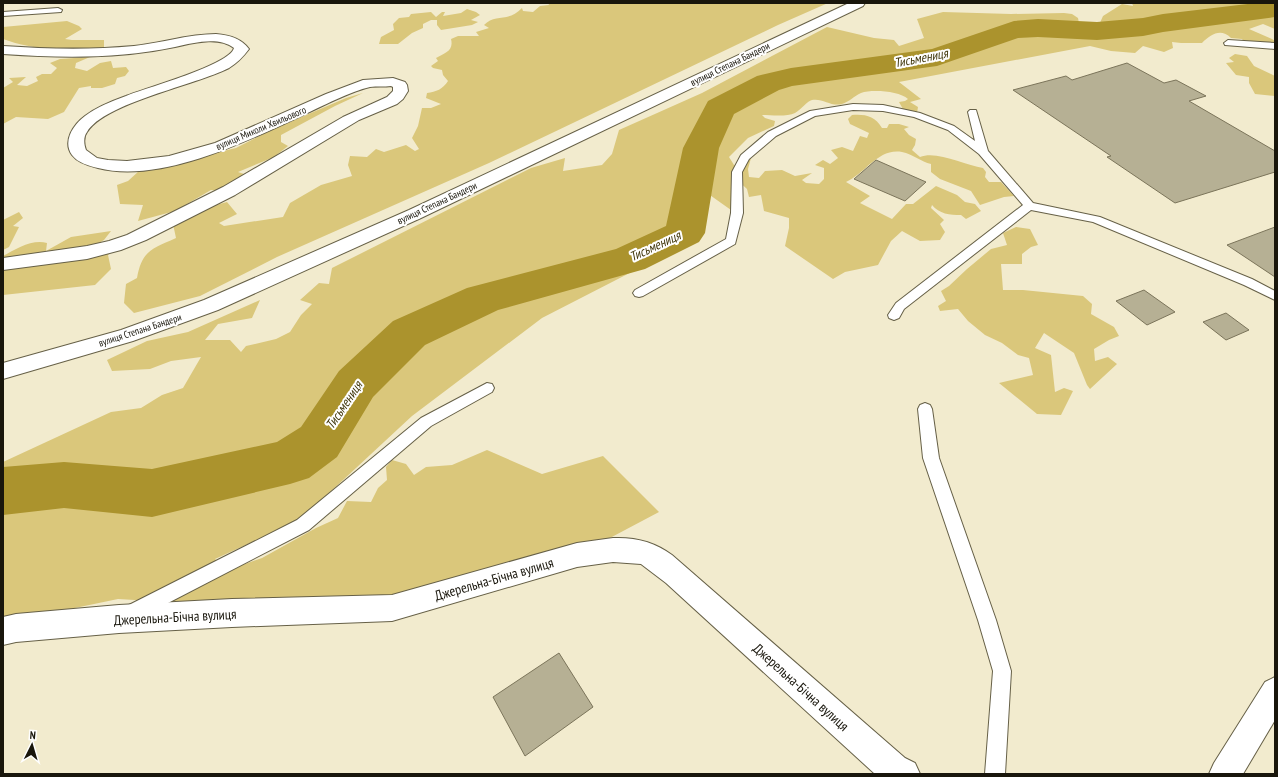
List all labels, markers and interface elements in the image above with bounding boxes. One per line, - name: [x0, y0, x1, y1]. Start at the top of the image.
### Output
- street label: вулиця Степана Бандери: [688, 39, 772, 89]
- water label: Тисьмениця: [893, 44, 950, 72]
- street label: вулиця Миколи Хвильового: [214, 103, 308, 153]
- street label: вулиця Степана Бандери: [395, 179, 479, 227]
- water label: Тисьмениця: [627, 226, 684, 265]
- street label: вулиця Степана Бандери: [97, 310, 183, 350]
- water label: Тисьмениця: [322, 377, 367, 432]
- street label: Джерельна-Бічна вулиця: [432, 553, 556, 605]
- street label: Джерельна-Бічна вулиця: [113, 605, 237, 629]
- street label: Джерельна-Бічна вулиця: [749, 639, 853, 735]
- north arrow: [12, 725, 52, 765]
- text: N: [29, 728, 36, 742]

